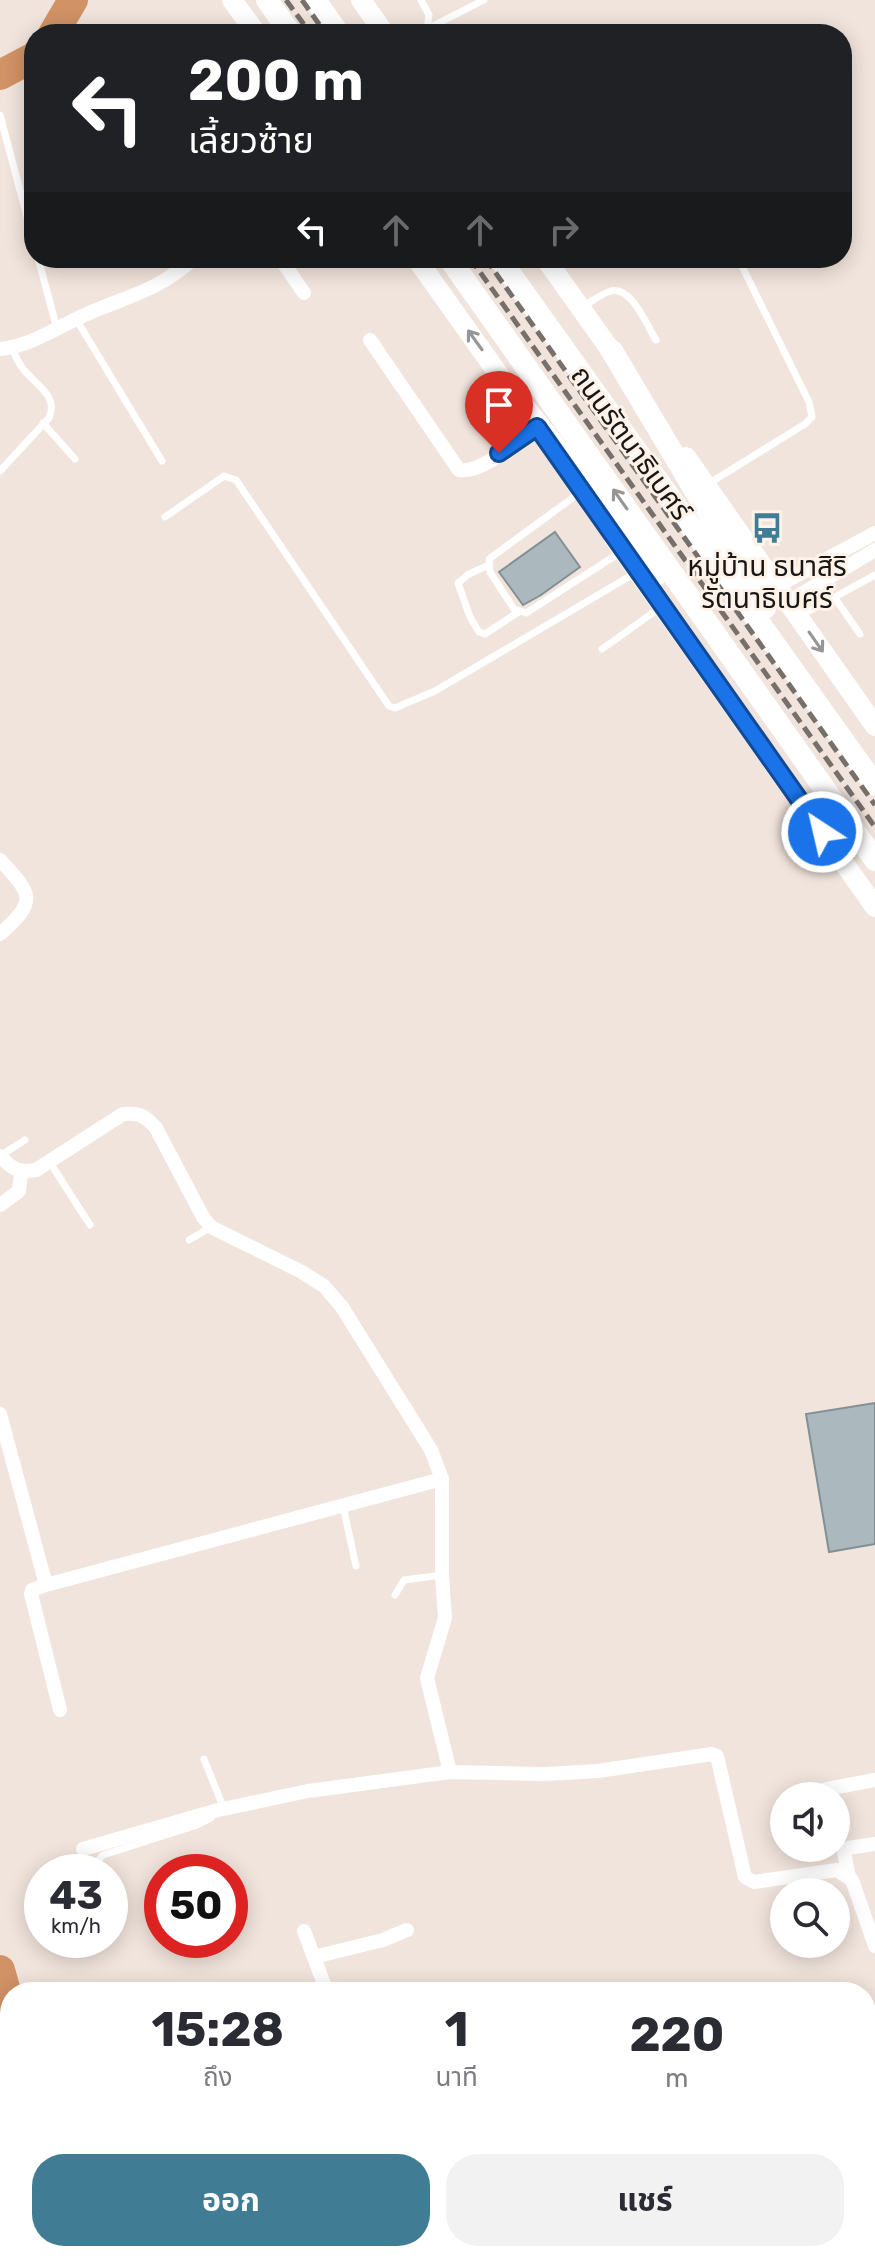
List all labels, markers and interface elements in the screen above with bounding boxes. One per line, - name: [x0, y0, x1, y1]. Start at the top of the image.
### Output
- text: 200 m: [188, 48, 364, 114]
- icon: left: [56, 56, 160, 160]
- text: เลี้ยวซ้าย: [188, 119, 314, 162]
- icon: left: [290, 208, 334, 252]
- icon: ahead: [374, 208, 418, 252]
- icon: ahead: [458, 208, 502, 252]
- icon: right: [542, 208, 586, 252]
- one-way arrow: [467, 330, 483, 352]
- street label: ถนนรัตนาธิเบศร์: [564, 359, 699, 528]
- pin: [465, 371, 533, 453]
- icon: arrive: [477, 383, 521, 427]
- one-way arrow: [612, 489, 628, 511]
- bus stop icon: หมู่บ้าน ธนาสิริ รัตนาธิเบศร์: [750, 511, 784, 545]
- place label: หมู่บ้าน ธนาสิริ รัตนาธิเบศร์: [687, 550, 847, 615]
- one-way arrow: [807, 631, 824, 652]
- position arrow: [780, 790, 864, 874]
- map controls: [770, 1782, 850, 1958]
- button: sound: [770, 1782, 850, 1862]
- speed limit sign: 50: [144, 1854, 248, 1958]
- text: 43: [49, 1872, 103, 1919]
- button: search: [770, 1878, 850, 1958]
- text: km/h: [51, 1914, 101, 1938]
- text: 15:28: [152, 2001, 284, 2058]
- text: 1: [445, 2001, 469, 2058]
- text: 220: [629, 2006, 724, 2063]
- text: ถึง: [203, 2062, 233, 2093]
- text: นาที: [436, 2062, 478, 2093]
- text: m: [665, 2063, 688, 2094]
- button: ออก: [32, 2154, 430, 2246]
- button: แชร์: [446, 2154, 844, 2246]

